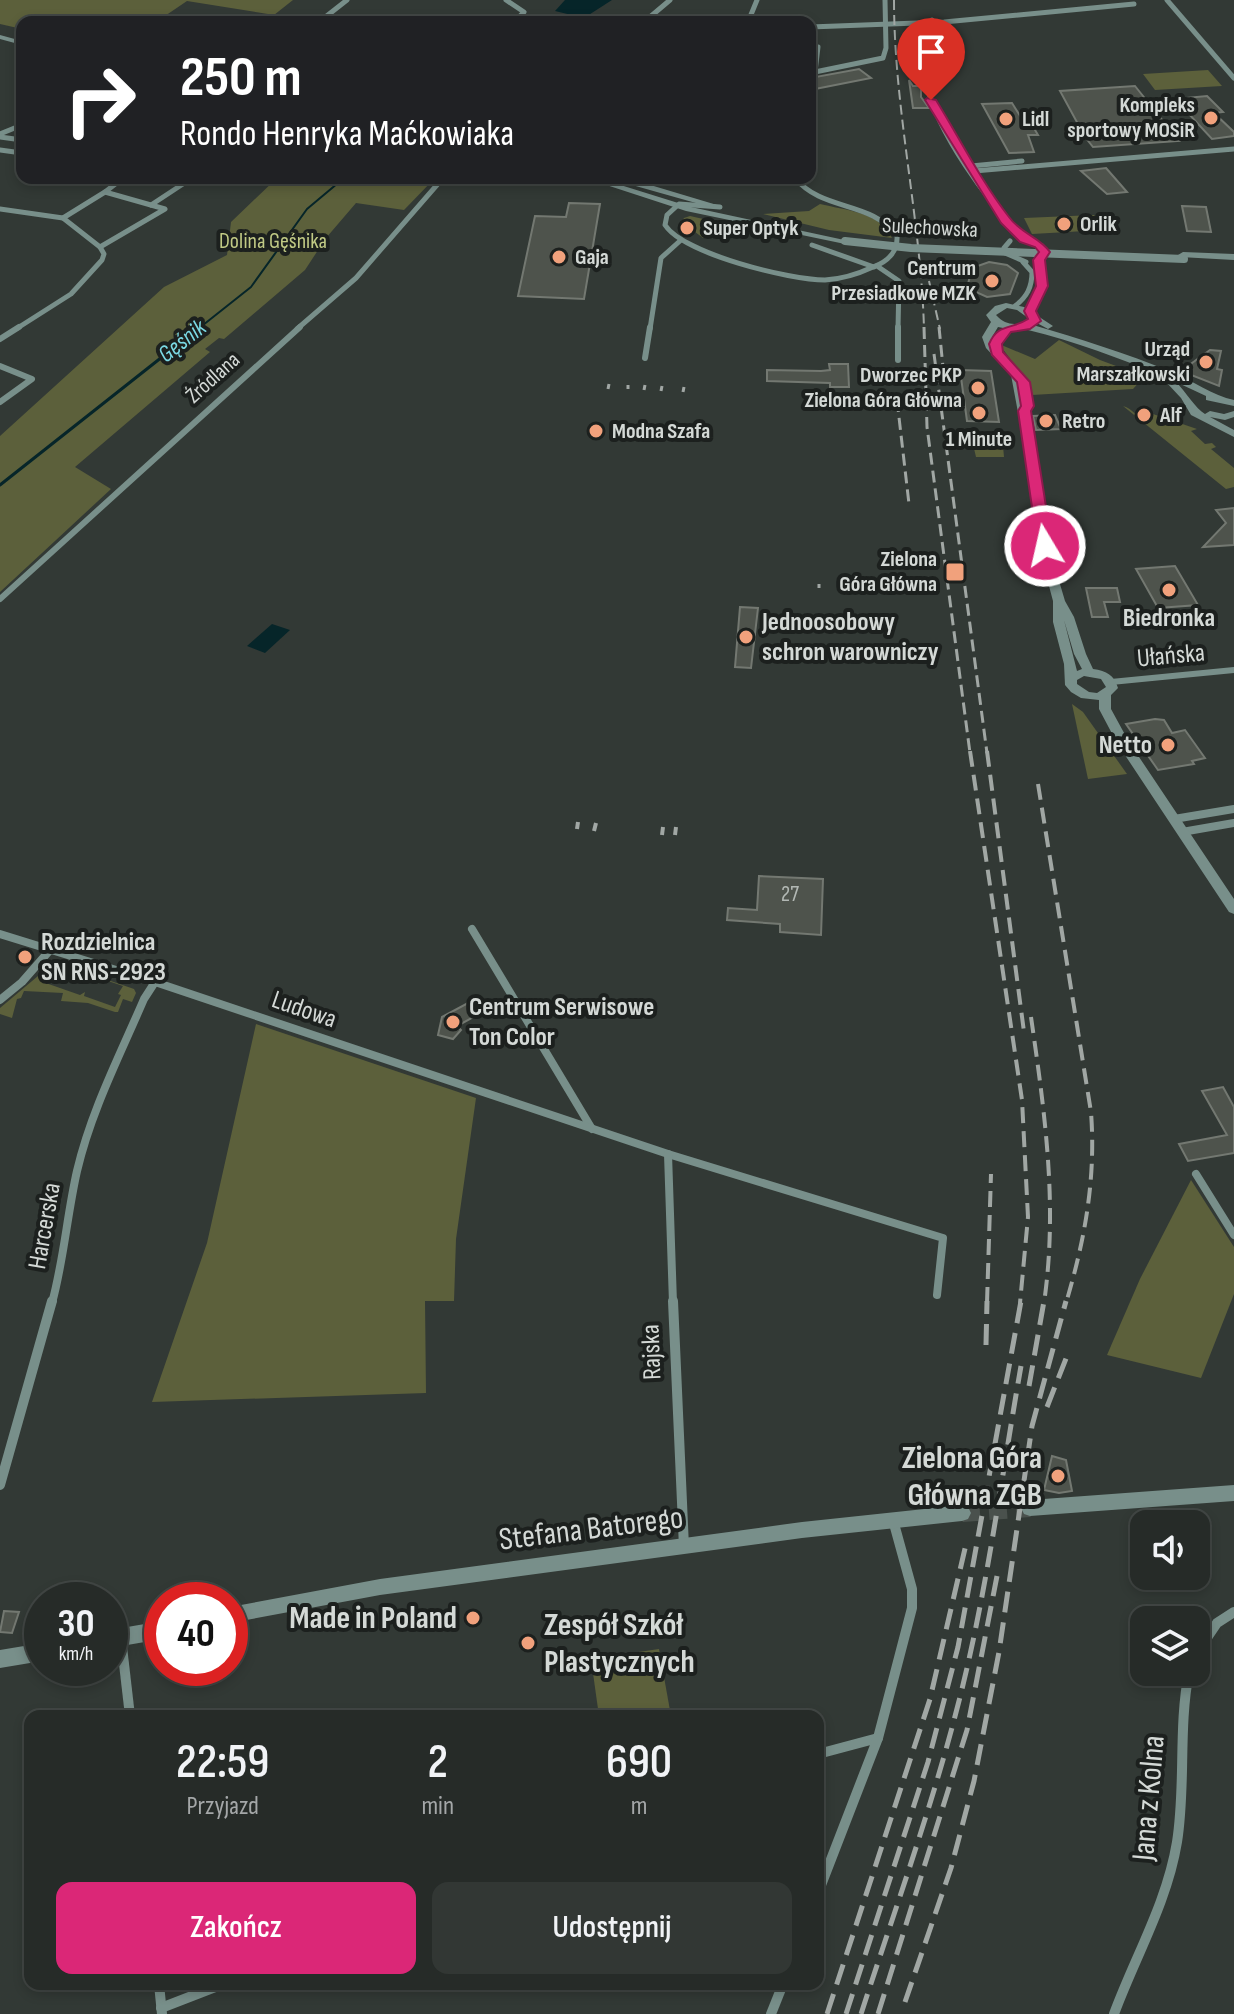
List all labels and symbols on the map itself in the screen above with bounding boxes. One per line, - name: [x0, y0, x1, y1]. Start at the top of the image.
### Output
- pin: [897, 18, 965, 100]
- place label: Kompleks sportowy MOSiR: [1067, 92, 1195, 144]
- place label: Lidl: [1022, 106, 1049, 133]
- marker: Kompleks sportowy MOSiR: [1202, 109, 1220, 127]
- marker: Lidl: [997, 110, 1015, 128]
- place label: Orlik: [1080, 211, 1117, 238]
- street label: Sulechowska: [881, 212, 979, 244]
- place label: Super Optyk: [703, 215, 799, 242]
- marker: Orlik: [1055, 215, 1073, 233]
- marker: Super Optyk: [678, 219, 696, 237]
- park label: Dolina Gęśnika: [219, 228, 327, 255]
- place label: Gaja: [575, 244, 609, 271]
- marker: Gaja: [550, 248, 568, 266]
- place label: Centrum Przesiadkowe MZK: [831, 255, 976, 307]
- marker: Centrum Przesiadkowe MZK: [983, 272, 1001, 290]
- water label: Gęśnik: [152, 313, 213, 369]
- place label: Urząd Marszałkowski: [1076, 336, 1190, 388]
- street label: Źródlana: [180, 347, 246, 409]
- marker: Urząd Marszałkowski: [1197, 353, 1215, 371]
- place label: Dworzec PKP Zielona Góra Główna: [804, 362, 962, 414]
- marker: Dworzec PKP Zielona Góra Główna: [969, 379, 987, 397]
- place label: Alf: [1159, 402, 1183, 429]
- marker: 1 Minute: [970, 404, 988, 422]
- marker: Alf: [1135, 406, 1153, 424]
- place label: Retro: [1062, 408, 1105, 435]
- marker: Retro: [1037, 412, 1055, 430]
- place label: Modna Szafa: [612, 418, 710, 445]
- marker: Modna Szafa: [587, 422, 605, 440]
- place label: 1 Minute: [946, 426, 1012, 453]
- position arrow: [1003, 504, 1087, 588]
- place label: Zielona Góra Główna: [839, 546, 937, 598]
- marker: Zielona Góra Główna: [944, 561, 966, 583]
- marker: Biedronka: [1160, 581, 1178, 599]
- place label: Biedronka: [1123, 603, 1215, 634]
- place label: Jednoosobowy schron warowniczy: [761, 607, 939, 668]
- marker: Jednoosobowy schron warowniczy: [737, 628, 755, 646]
- street label: Ułańska: [1136, 638, 1206, 674]
- place label: Netto: [1099, 730, 1152, 761]
- marker: Netto: [1159, 736, 1177, 754]
- house number: 27: [781, 881, 799, 908]
- place label: Rozdzielnica SN RNS-2923: [41, 927, 166, 988]
- marker: Rozdzielnica SN RNS-2923: [16, 948, 34, 966]
- street label: Ludowa: [268, 985, 340, 1035]
- place label: Centrum Serwisowe Ton Color: [469, 992, 654, 1053]
- marker: Centrum Serwisowe Ton Color: [444, 1013, 462, 1031]
- street label: Harcerska: [22, 1180, 68, 1272]
- street label: Rajska: [636, 1324, 668, 1380]
- place label: Zielona Góra Główna ZGB: [902, 1439, 1042, 1515]
- marker: Zielona Góra Główna ZGB: [1049, 1467, 1067, 1485]
- street label: Stefana Batorego: [497, 1498, 685, 1560]
- speed limit sign: 40: [144, 1582, 248, 1686]
- place label: Made in Poland: [289, 1599, 457, 1638]
- place label: Zespół Szkół Plastycznych: [544, 1606, 695, 1682]
- marker: Made in Poland: [464, 1609, 482, 1627]
- marker: Zespół Szkół Plastycznych: [519, 1634, 537, 1652]
- street label: Jana z Kolna: [1124, 1734, 1174, 1863]

